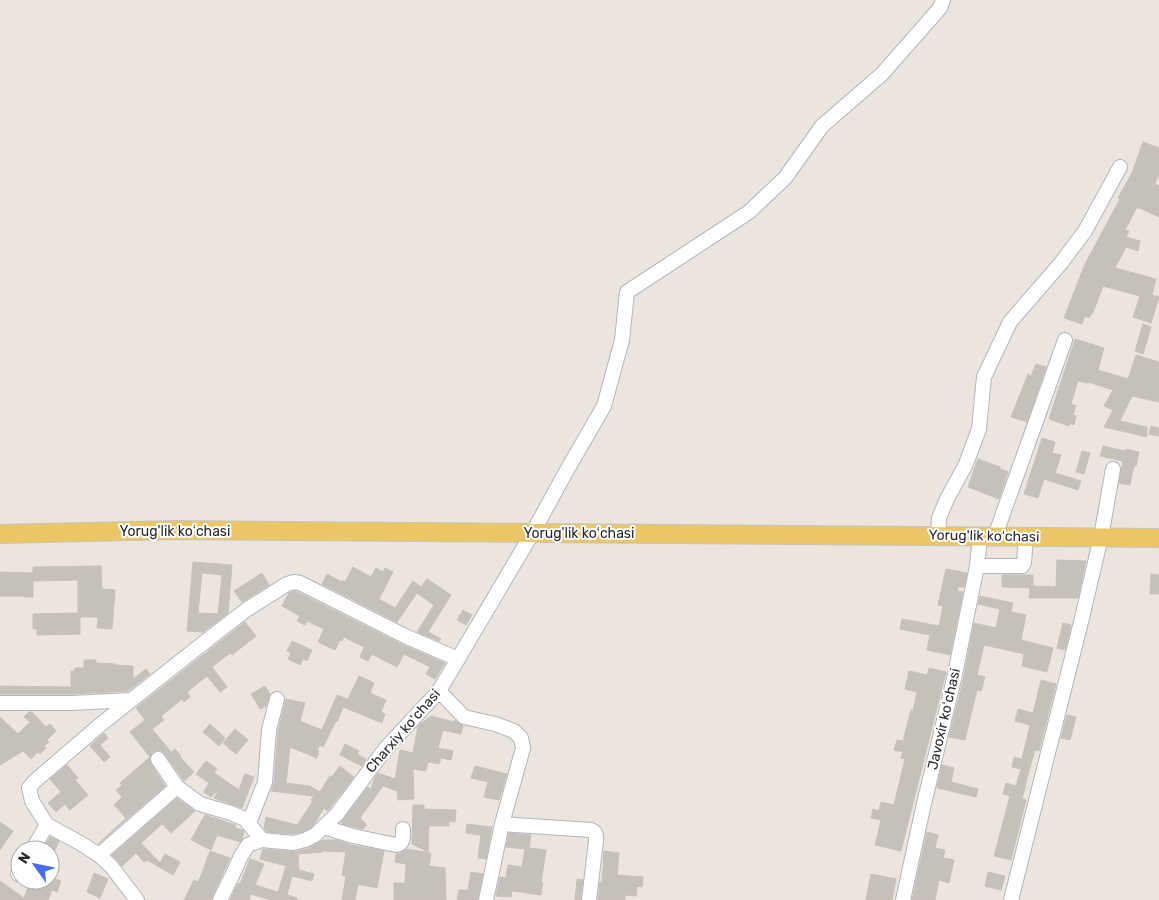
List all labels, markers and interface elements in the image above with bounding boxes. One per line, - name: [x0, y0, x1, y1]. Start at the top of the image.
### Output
- street label: Yorug'lik koʻchasi: [120, 523, 230, 540]
- street label: Yorug'lik koʻchasi: [524, 525, 634, 542]
- street label: Yorug'lik koʻchasi: [928, 527, 1040, 545]
- street label: Javoxir koʻchasi: [924, 667, 964, 771]
- street label: Charxiy koʻchasi: [362, 686, 444, 776]
- north arrow: [10, 840, 60, 890]
- text: N: [15, 849, 34, 867]

